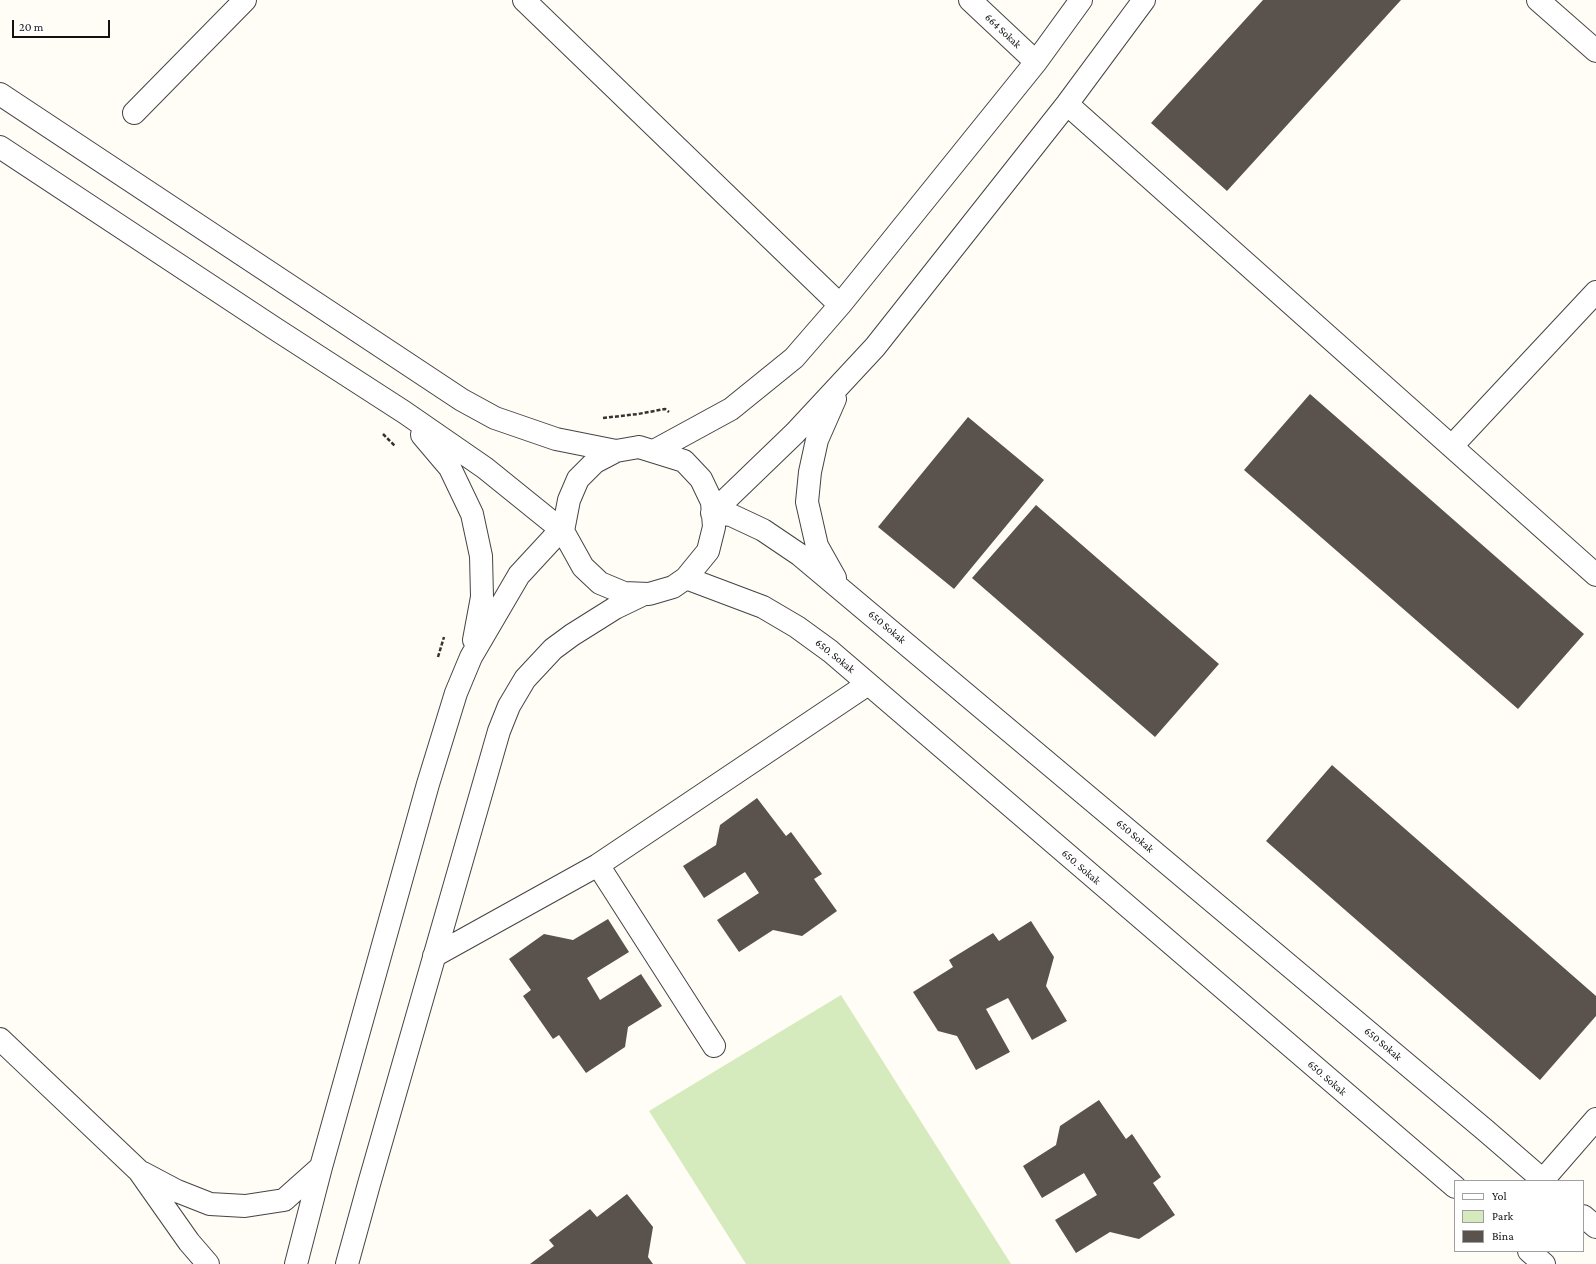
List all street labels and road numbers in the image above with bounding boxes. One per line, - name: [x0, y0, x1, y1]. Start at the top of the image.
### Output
- street label: 664 Sokak: [982, 11, 1024, 51]
- street label: 650 Sokak: [866, 607, 908, 647]
- street label: 650. Sokak: [812, 636, 858, 676]
- street label: 650 Sokak: [1114, 816, 1156, 856]
- street label: 650. Sokak: [1059, 847, 1103, 887]
- street label: 650 Sokak: [1362, 1024, 1404, 1064]
- street label: 650. Sokak: [1305, 1058, 1349, 1098]

